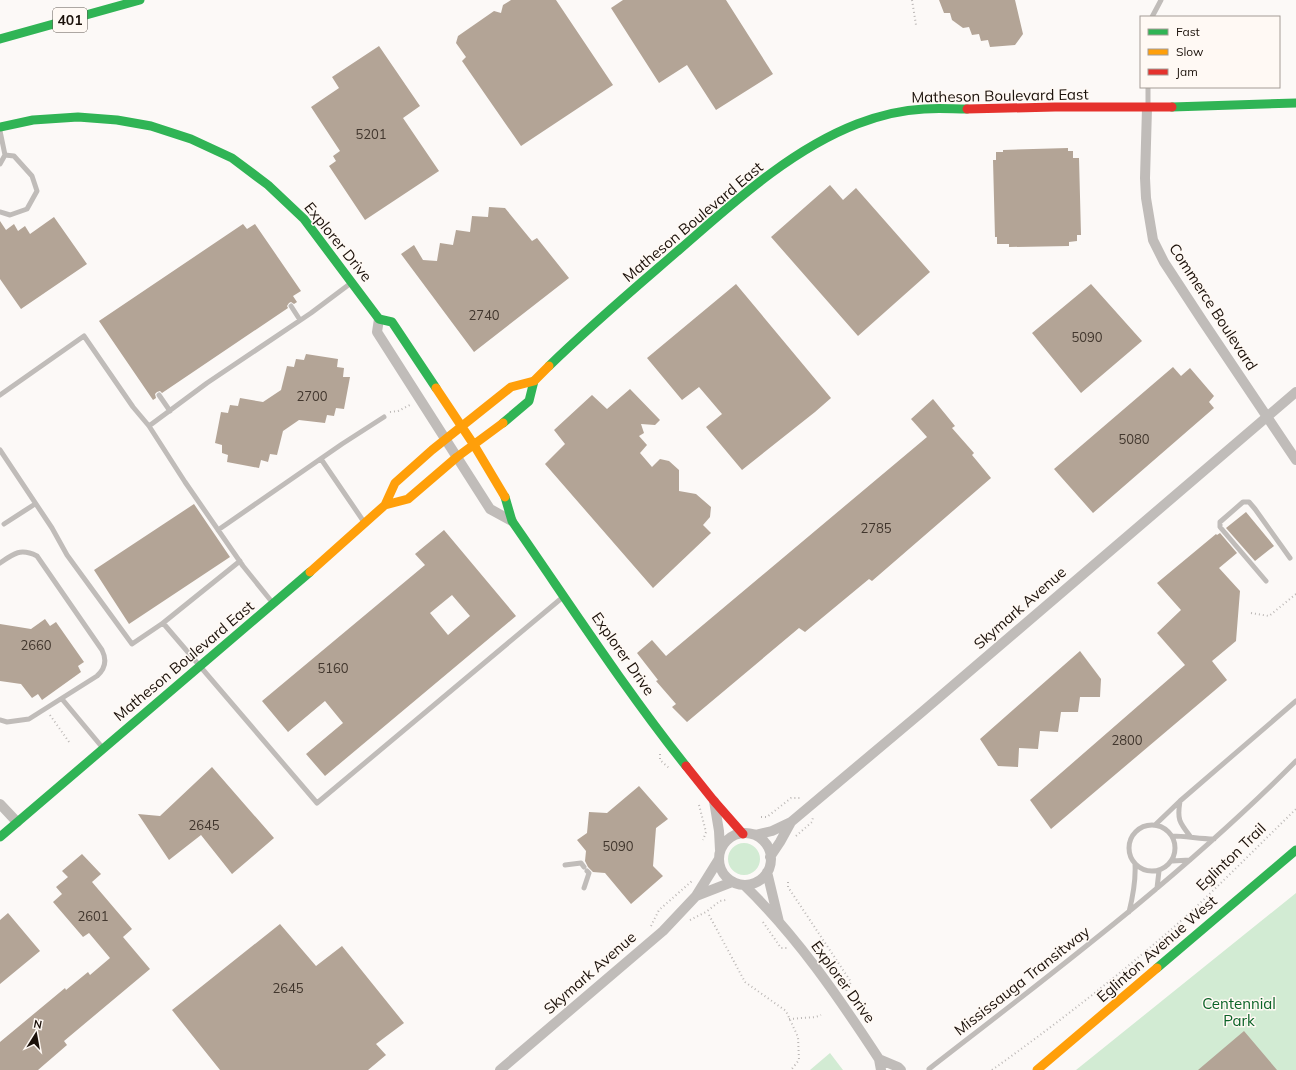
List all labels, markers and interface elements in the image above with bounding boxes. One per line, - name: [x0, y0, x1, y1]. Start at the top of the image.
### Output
- road number: 401: [53, 8, 87, 32]
- legend: [1140, 16, 1280, 88]
- text: Fast: [1176, 24, 1200, 39]
- text: Slow: [1176, 44, 1204, 59]
- text: Jam: [1176, 64, 1198, 79]
- street label: Matheson Boulevard East: [911, 84, 1089, 107]
- house number: 5201: [355, 126, 387, 142]
- street label: Matheson Boulevard East: [619, 157, 767, 286]
- street label: Explorer Drive: [300, 198, 376, 285]
- street label: Commerce Boulevard: [1165, 240, 1262, 374]
- house number: 2740: [468, 307, 500, 323]
- house number: 5090: [1071, 329, 1103, 345]
- house number: 2700: [296, 388, 328, 404]
- house number: 5080: [1118, 431, 1150, 447]
- house number: 2785: [860, 520, 892, 536]
- street label: Skymark Avenue: [970, 562, 1070, 653]
- street label: Matheson Boulevard East: [110, 596, 258, 725]
- street label: Explorer Drive: [588, 608, 659, 699]
- house number: 2660: [20, 637, 52, 653]
- house number: 5160: [317, 660, 349, 676]
- house number: 2800: [1111, 732, 1143, 748]
- house number: 2645: [188, 817, 220, 833]
- street label: Eglinton Trail: [1192, 819, 1269, 895]
- house number: 5090: [602, 838, 634, 854]
- street label: Eglinton Avenue West: [1093, 891, 1221, 1006]
- house number: 2601: [77, 908, 109, 924]
- street label: Mississauga Transitway: [950, 922, 1093, 1039]
- street label: Skymark Avenue: [540, 927, 640, 1018]
- street label: Explorer Drive: [807, 937, 880, 1027]
- house number: 2645: [272, 980, 304, 996]
- park label: Centennial Park: [1202, 994, 1276, 1030]
- north arrow: [16, 1014, 56, 1054]
- text: N: [32, 1017, 43, 1032]

